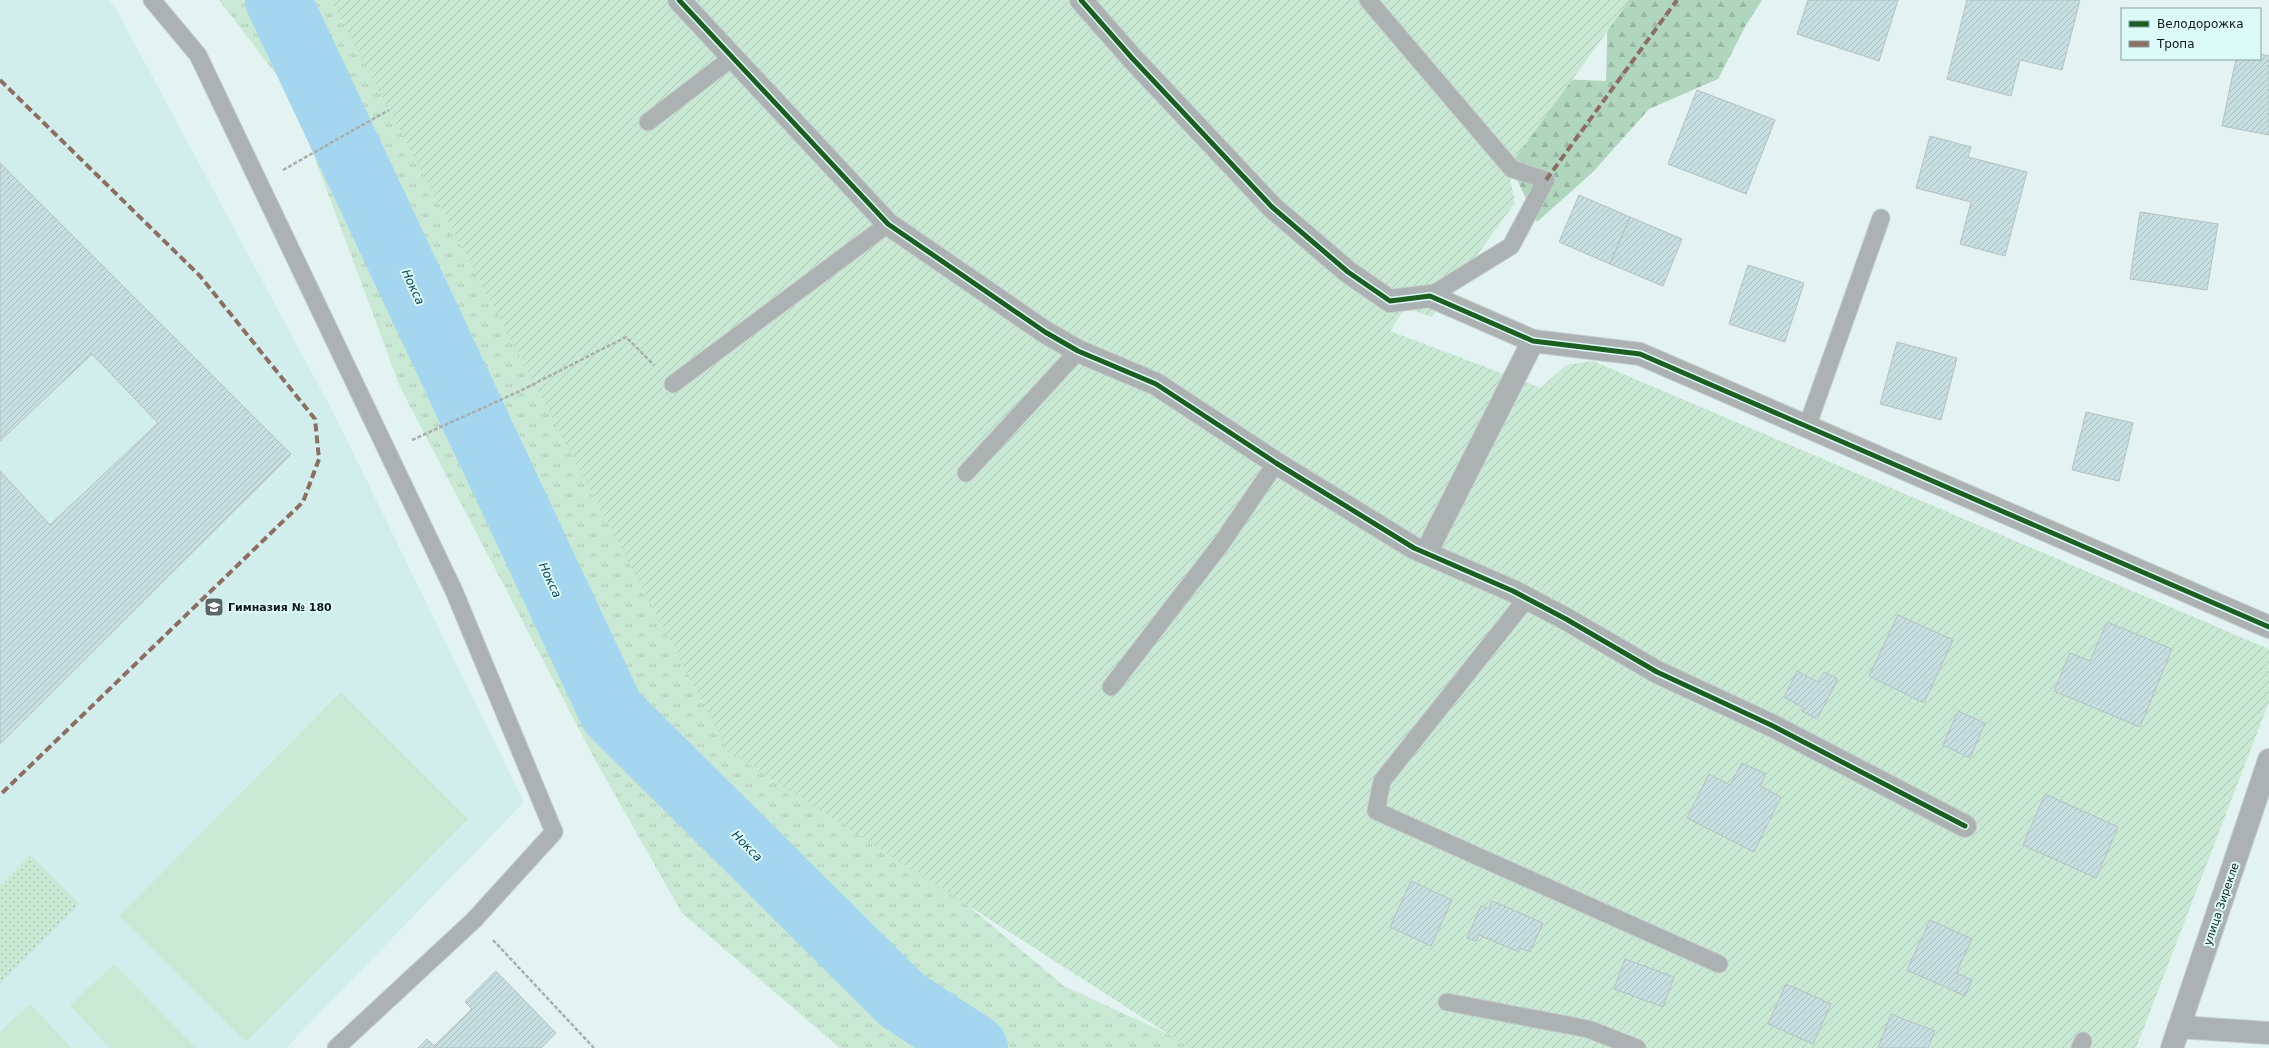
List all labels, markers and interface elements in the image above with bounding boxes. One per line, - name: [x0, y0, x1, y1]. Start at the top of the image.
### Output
- legend: [2121, 8, 2261, 60]
- text: Велодорожка: [2157, 17, 2244, 31]
- text: Тропа: [2156, 37, 2195, 51]
- water label: Нокса: [399, 267, 427, 307]
- water label: Нокса: [536, 560, 564, 600]
- school or university icon: Гимназия № 180: [203, 596, 225, 618]
- place label: Гимназия № 180: [228, 601, 332, 614]
- water label: Нокса: [729, 828, 765, 864]
- street label: улица Зирекле: [2201, 861, 2242, 947]

